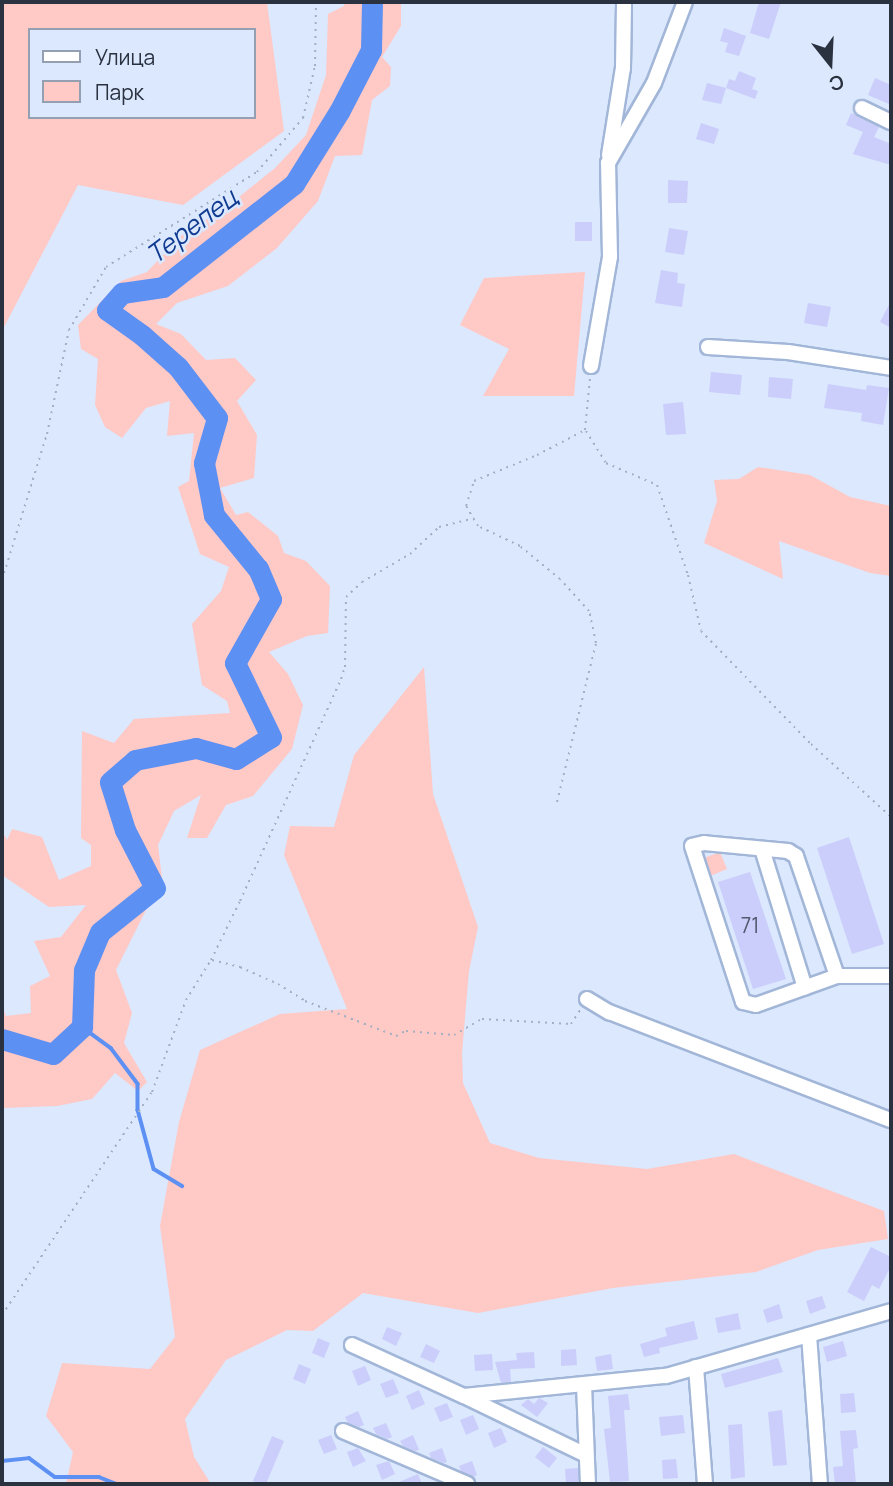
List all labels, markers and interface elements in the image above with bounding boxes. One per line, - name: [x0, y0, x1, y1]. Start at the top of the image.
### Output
- legend: [28, 28, 256, 119]
- north arrow: [795, 28, 865, 98]
- text: Улица: [95, 43, 155, 71]
- text: С: [826, 68, 847, 98]
- text: Парк: [95, 78, 144, 106]
- water label: Терепец: [140, 182, 244, 270]
- house number: 71: [741, 912, 759, 938]

